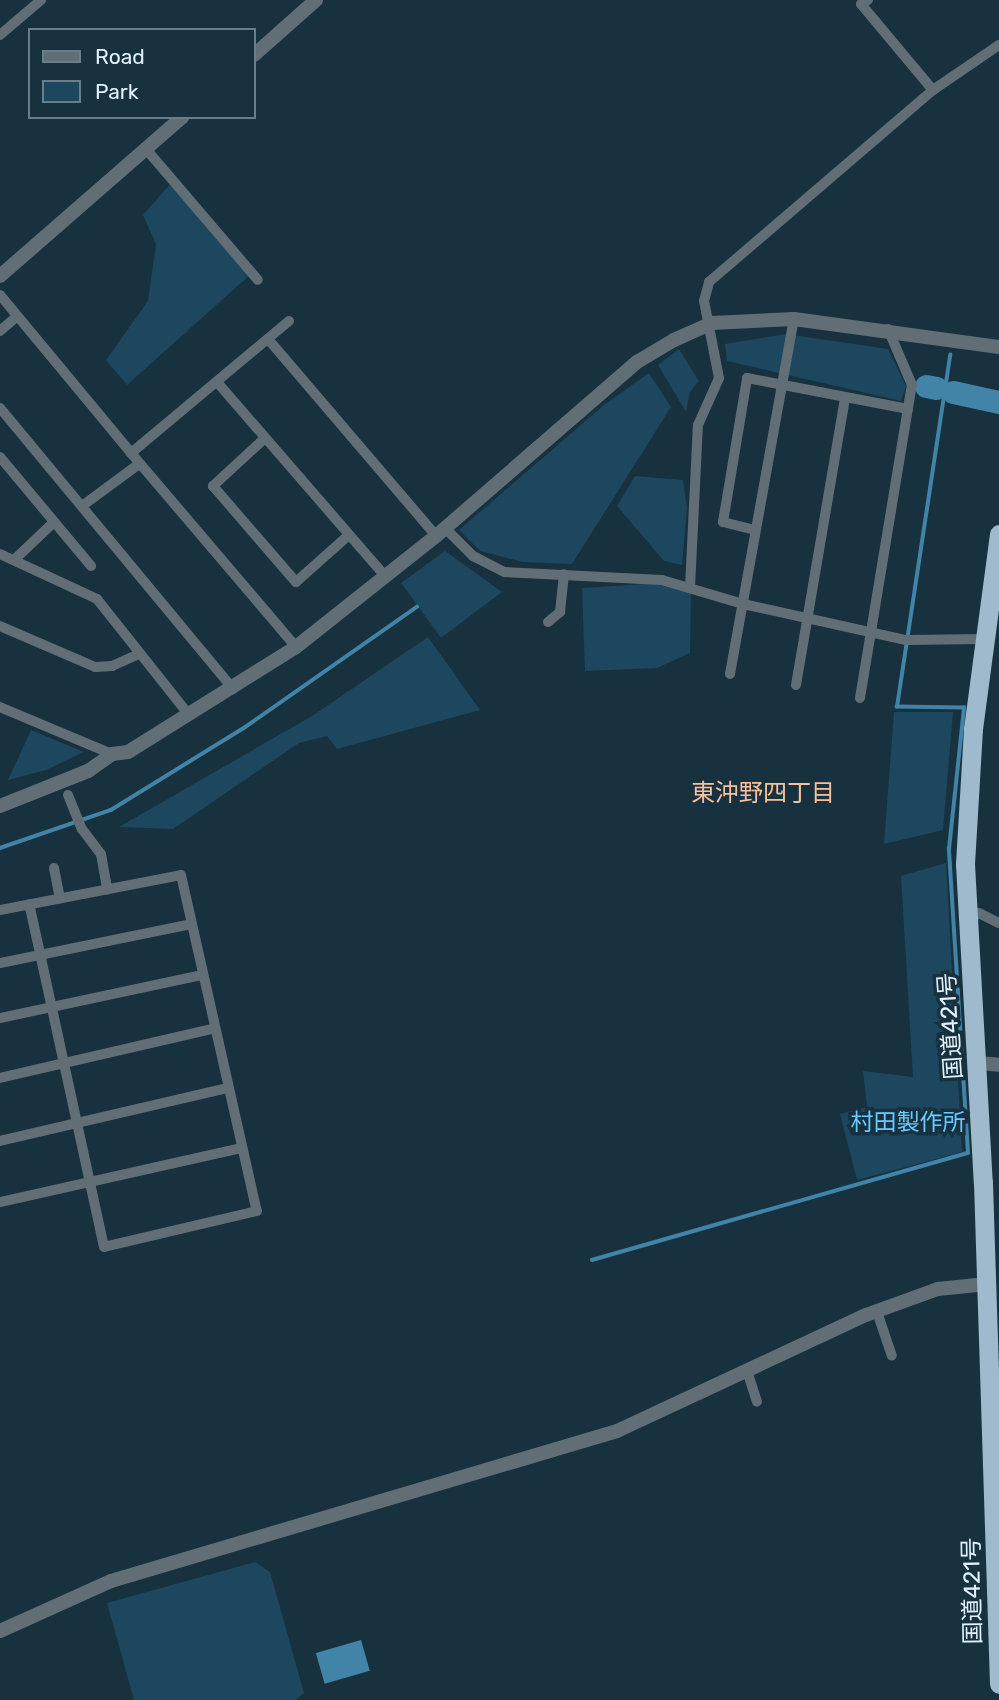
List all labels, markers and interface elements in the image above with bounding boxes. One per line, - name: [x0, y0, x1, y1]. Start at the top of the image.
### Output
- legend: [28, 28, 256, 119]
- text: Road: [95, 44, 145, 69]
- text: Park: [95, 79, 139, 104]
- district label: 東沖野四丁目: [691, 780, 835, 808]
- street label: 国道421号: [933, 972, 967, 1080]
- park label: 村田製作所: [851, 1108, 965, 1136]
- street label: 国道421号: [957, 1537, 987, 1645]

